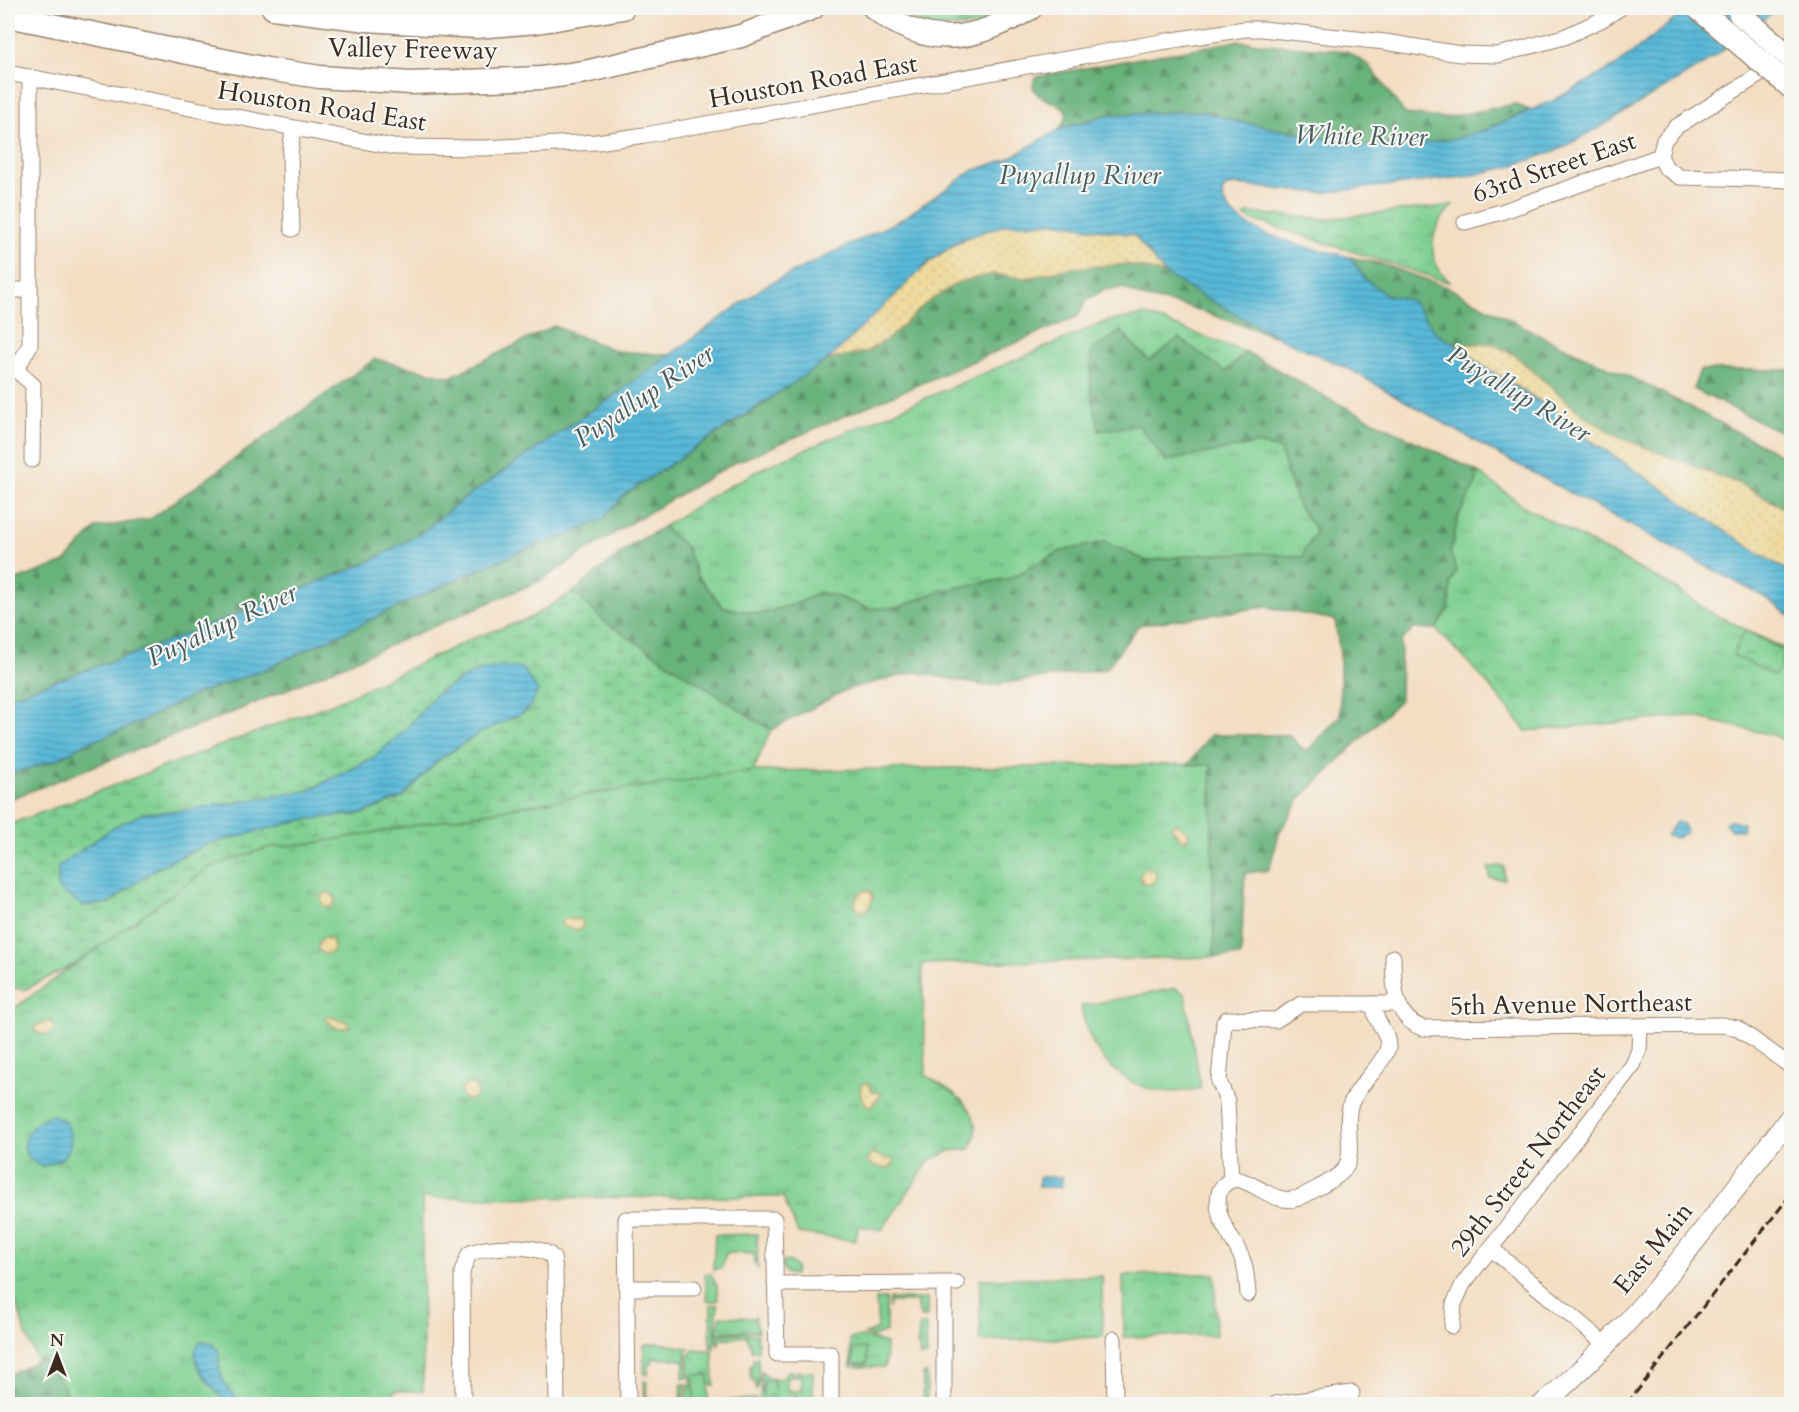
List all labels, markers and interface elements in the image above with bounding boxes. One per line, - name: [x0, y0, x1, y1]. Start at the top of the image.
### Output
- street label: Valley Freeway: [328, 30, 498, 68]
- street label: Houston Road East: [706, 45, 920, 117]
- street label: Houston Road East: [215, 72, 429, 140]
- water label: White River: [1294, 116, 1429, 156]
- street label: 63rd Street East: [1468, 123, 1640, 211]
- water label: Puyallup River: [999, 157, 1162, 194]
- water label: Puyallup River: [567, 335, 722, 457]
- water label: Puyallup River: [1440, 336, 1599, 452]
- water label: Puyallup River: [141, 574, 304, 676]
- street label: 5th Avenue Northeast: [1450, 984, 1692, 1024]
- street label: 29th Street Northeast: [1442, 1058, 1614, 1264]
- street label: East Main: [1605, 1194, 1701, 1301]
- north arrow: [27, 1325, 87, 1385]
- text: N: [50, 1330, 64, 1352]

